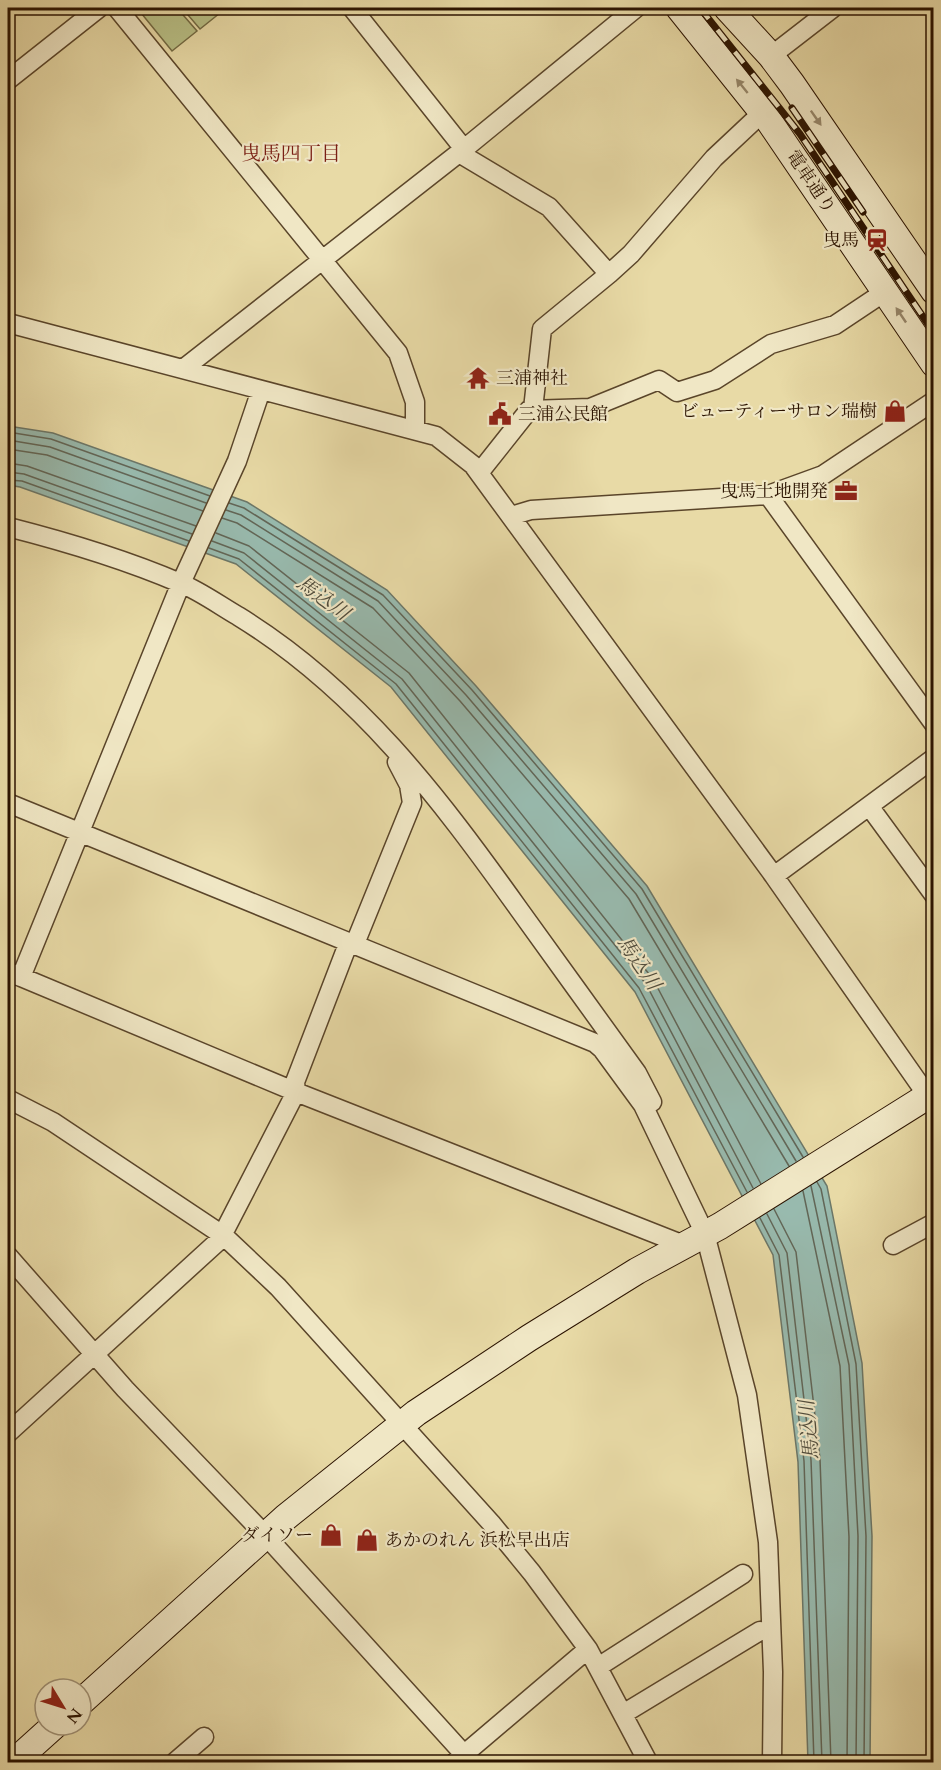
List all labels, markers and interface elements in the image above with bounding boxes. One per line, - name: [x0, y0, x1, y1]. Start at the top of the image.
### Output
- one-way arrow: [735, 78, 748, 94]
- one-way arrow: [810, 110, 821, 126]
- district label: 曳馬四丁目: [241, 140, 341, 167]
- street label: 電車通り: [781, 145, 841, 219]
- station icon: 曳馬: [864, 227, 890, 253]
- place label: 曳馬: [823, 228, 859, 253]
- one-way arrow: [895, 308, 907, 324]
- temple icon: 三浦神社: [465, 365, 491, 391]
- place label: 三浦神社: [496, 366, 568, 391]
- shop icon: ビューティーサロン瑞樹: [882, 398, 908, 424]
- place label: ビューティーサロン瑞樹: [680, 399, 877, 424]
- public building icon: 三浦公民館: [487, 401, 513, 427]
- place label: 三浦公民館: [518, 402, 608, 427]
- office icon: 曳馬土地開発: [833, 478, 859, 504]
- place label: 曳馬土地開発: [720, 479, 828, 504]
- water label: 馬込川: [291, 569, 357, 628]
- water label: 馬込川: [611, 931, 668, 997]
- water label: 馬込川: [793, 1397, 825, 1461]
- shop icon: ダイソー: [318, 1522, 344, 1548]
- place label: ダイソー: [241, 1523, 313, 1548]
- shop icon: あかのれん 浜松早出店: [354, 1527, 380, 1553]
- place label: あかのれん 浜松早出店: [385, 1528, 570, 1553]
- north arrow: [33, 1677, 93, 1737]
- text: N: [61, 1703, 87, 1728]

